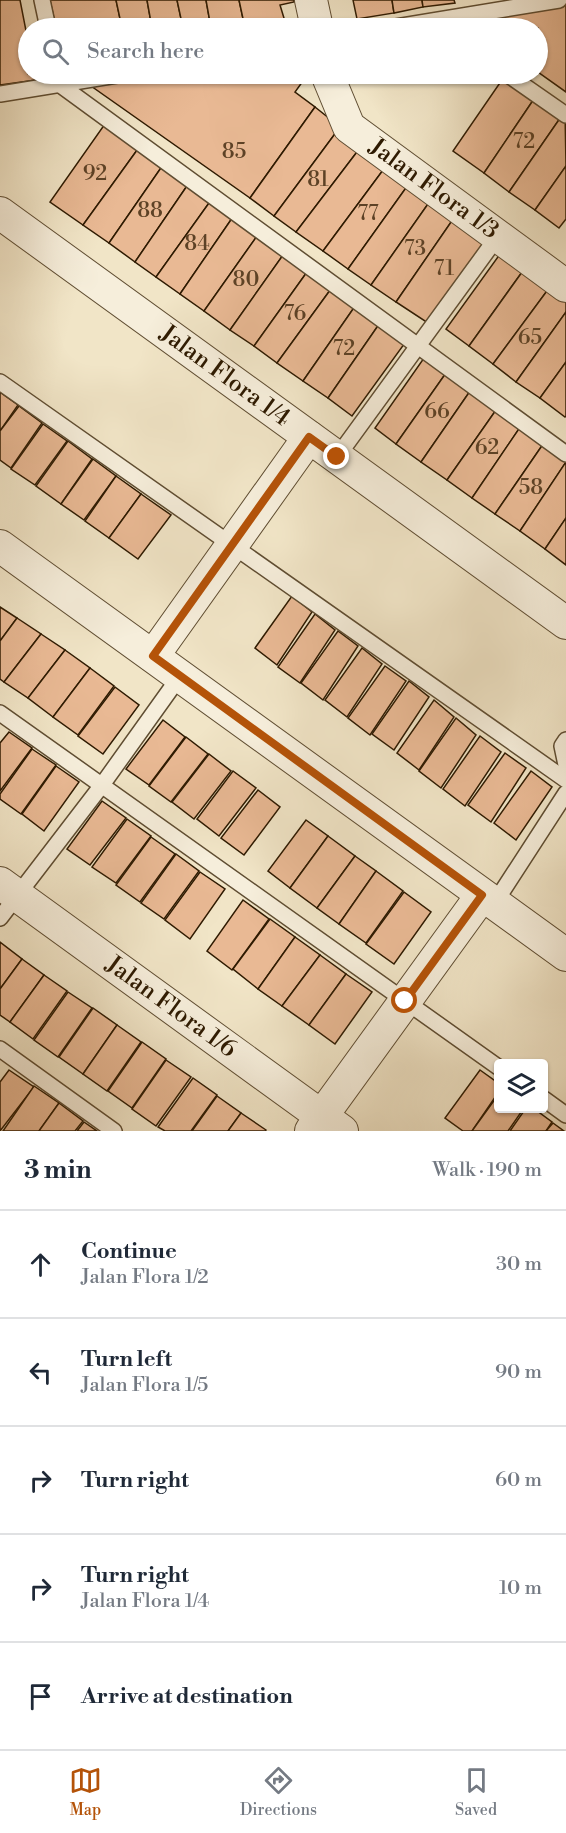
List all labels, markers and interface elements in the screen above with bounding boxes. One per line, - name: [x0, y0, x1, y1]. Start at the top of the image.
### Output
- search box: [18, 18, 548, 84]
- icon: search: [39, 35, 72, 68]
- text: Search here: [87, 38, 204, 65]
- house number: 72: [513, 129, 535, 155]
- street label: Jalan Flora 1/3: [363, 131, 505, 246]
- house number: 85: [222, 139, 246, 165]
- house number: 92: [83, 161, 107, 187]
- house number: 81: [307, 167, 329, 193]
- house number: 88: [137, 198, 163, 224]
- house number: 77: [357, 201, 379, 227]
- house number: 84: [184, 231, 210, 257]
- house number: 73: [404, 236, 426, 262]
- house number: 71: [434, 256, 454, 282]
- house number: 80: [233, 267, 259, 293]
- house number: 76: [284, 301, 307, 327]
- street label: Jalan Flora 1/4: [153, 318, 296, 433]
- house number: 65: [518, 325, 542, 351]
- house number: 72: [333, 336, 355, 362]
- house number: 66: [424, 399, 450, 425]
- house number: 62: [475, 435, 499, 461]
- route end: [323, 443, 349, 469]
- house number: 58: [519, 475, 543, 501]
- street label: Jalan Flora 1/6: [99, 949, 242, 1064]
- route start: [391, 987, 417, 1013]
- map controls: [494, 1059, 548, 1113]
- button: layers: [494, 1059, 548, 1113]
- text: 3 min: [24, 1154, 92, 1186]
- text: Walk · 190 m: [432, 1158, 542, 1183]
- text: Continue: [81, 1238, 177, 1265]
- icon: ahead: [24, 1248, 57, 1281]
- text: 30 m: [496, 1252, 542, 1277]
- text: Jalan Flora 1/2: [81, 1265, 209, 1290]
- text: Turn left: [81, 1346, 172, 1373]
- icon: left: [24, 1356, 57, 1389]
- text: 90 m: [495, 1360, 542, 1385]
- text: Jalan Flora 1/5: [81, 1373, 208, 1398]
- icon: right: [24, 1464, 57, 1497]
- text: Turn right: [81, 1467, 189, 1494]
- text: 60 m: [495, 1468, 542, 1493]
- text: Turn right: [81, 1562, 189, 1589]
- icon: right: [24, 1572, 57, 1605]
- text: 10 m: [499, 1576, 542, 1601]
- text: Jalan Flora 1/4: [81, 1589, 209, 1614]
- icon: arrive: [24, 1680, 57, 1713]
- text: Arrive at destination: [81, 1683, 293, 1710]
- tab: Map: [69, 1764, 102, 1820]
- tab: Directions: [240, 1764, 317, 1820]
- tab: Saved: [455, 1764, 497, 1820]

